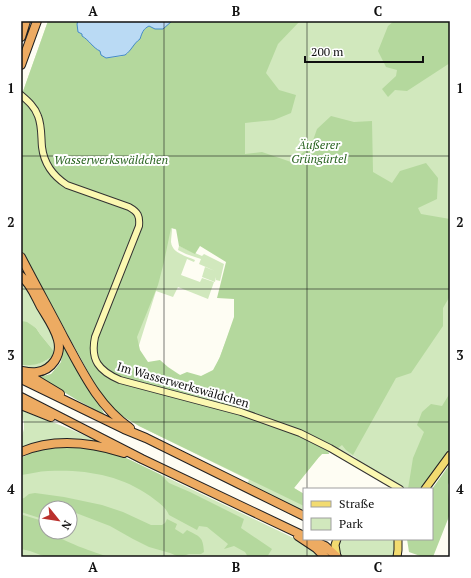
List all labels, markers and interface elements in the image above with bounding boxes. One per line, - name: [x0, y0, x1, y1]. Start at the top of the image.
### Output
- text: A: [88, 2, 98, 20]
- text: B: [232, 2, 240, 20]
- text: C: [374, 2, 382, 20]
- scale bar: [305, 38, 423, 64]
- text: 200 m: [311, 44, 344, 59]
- text: 1: [7, 79, 15, 97]
- text: 1: [456, 79, 464, 97]
- park label: Äußerer Grüngürtel: [291, 137, 348, 166]
- park label: Wasserwerkswäldchen: [54, 152, 168, 167]
- text: 2: [7, 213, 15, 231]
- text: 2: [456, 213, 464, 231]
- text: 3: [7, 346, 15, 364]
- text: 3: [456, 346, 464, 364]
- street label: Im Wasserwerkswäldchen: [115, 358, 251, 411]
- text: 4: [7, 480, 15, 498]
- text: 4: [456, 480, 464, 498]
- legend: [303, 488, 433, 540]
- text: Straße: [339, 496, 374, 511]
- north arrow: [38, 500, 78, 540]
- text: Park: [339, 516, 364, 531]
- text: N: [58, 518, 75, 533]
- text: A: [88, 558, 98, 576]
- text: B: [232, 558, 240, 576]
- text: C: [374, 558, 382, 576]

